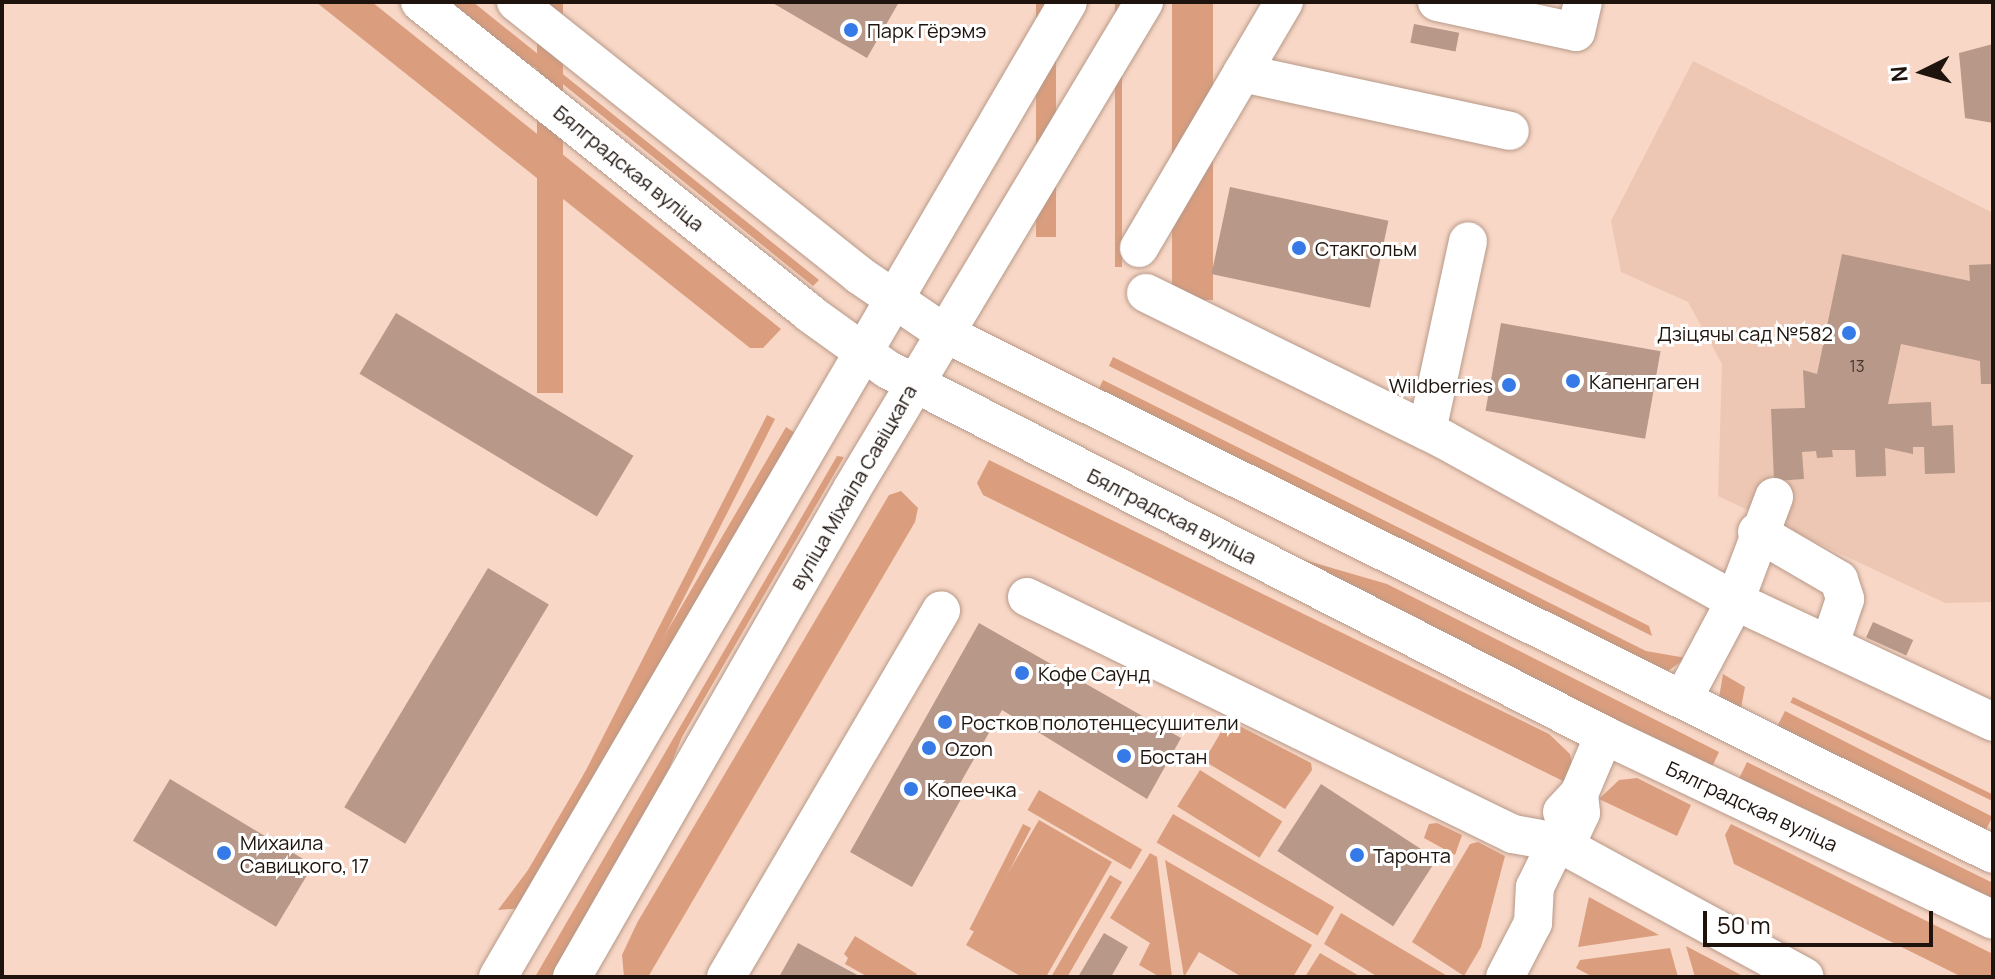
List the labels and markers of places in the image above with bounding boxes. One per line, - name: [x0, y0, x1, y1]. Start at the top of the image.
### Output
- place label: Парк Гёрэмэ: [867, 18, 986, 42]
- marker: Парк Гёрэмэ: [842, 21, 860, 39]
- place label: Стакгольм: [1315, 236, 1417, 260]
- marker: Стакгольм: [1290, 239, 1308, 257]
- place label: Дзіцячы сад №582: [1657, 321, 1833, 345]
- marker: Дзіцячы сад №582: [1840, 324, 1858, 342]
- place label: Капенгаген: [1589, 369, 1700, 393]
- marker: Капенгаген: [1564, 372, 1582, 390]
- place label: Wildberries: [1389, 373, 1493, 397]
- marker: Wildberries: [1500, 376, 1518, 394]
- place label: Кофе Саунд: [1038, 661, 1150, 685]
- marker: Кофе Саунд: [1013, 664, 1031, 682]
- place label: Ростков полотенцесушители: [961, 710, 1239, 734]
- marker: Ростков полотенцесушители: [936, 713, 954, 731]
- place label: Ozon: [945, 736, 993, 760]
- marker: Ozon: [920, 739, 938, 757]
- place label: Бостан: [1140, 744, 1207, 768]
- marker: Бостан: [1115, 747, 1133, 765]
- place label: Копеечка: [927, 777, 1017, 801]
- marker: Копеечка: [902, 780, 920, 798]
- place label: Михаила Савицкого, 17: [240, 830, 369, 877]
- place label: Таронта: [1373, 843, 1451, 867]
- marker: Михаила Савицкого, 17: [215, 844, 233, 862]
- marker: Таронта: [1348, 846, 1366, 864]

